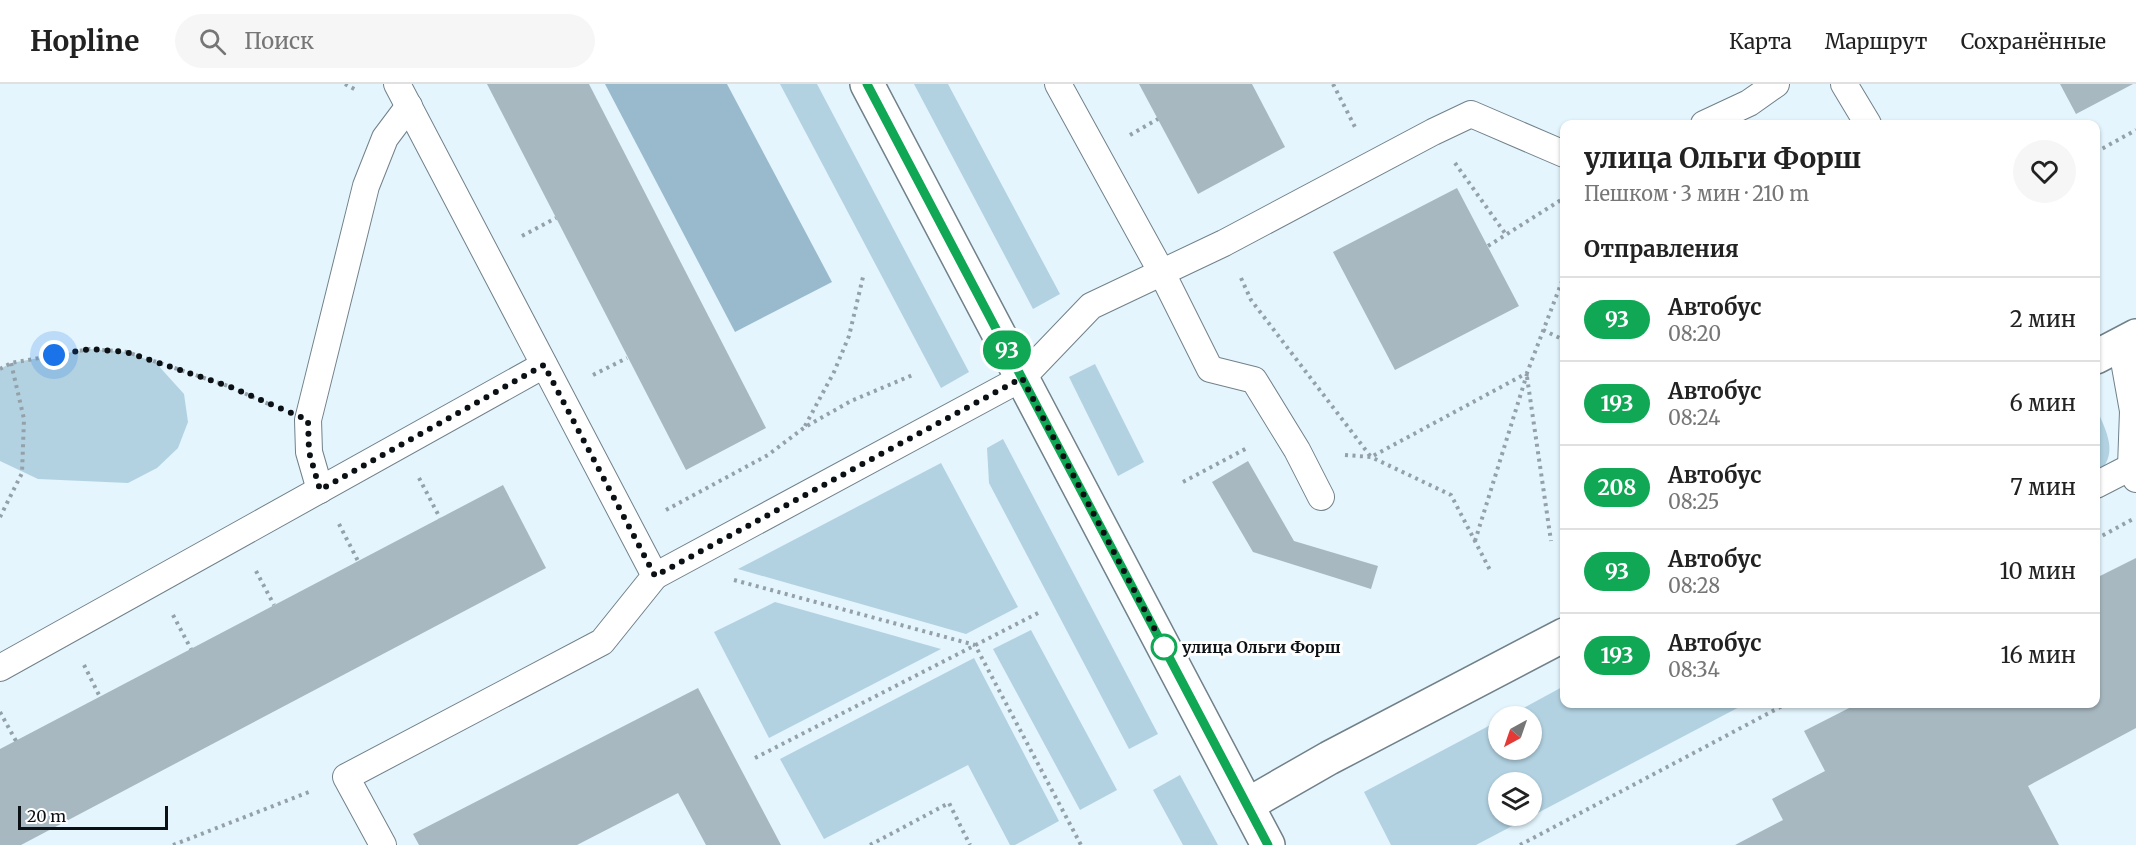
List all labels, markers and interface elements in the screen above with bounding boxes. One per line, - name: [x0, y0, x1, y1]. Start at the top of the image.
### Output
- search box: [175, 14, 595, 68]
- text: Hopline: [30, 23, 139, 59]
- icon: search: [196, 25, 229, 58]
- text: Поиск: [244, 27, 314, 55]
- text: Карта: [1729, 28, 1792, 55]
- text: Маршрут: [1825, 28, 1928, 55]
- text: Сохранённые: [1961, 28, 2106, 55]
- text: улица Ольги Форш: [1584, 140, 1861, 176]
- button: heart: [2013, 140, 2076, 203]
- text: Пешком · 3 мин · 210 m: [1584, 181, 1809, 206]
- text: Отправления: [1584, 235, 1739, 263]
- text: Автобус: [1668, 293, 1761, 321]
- text: 2 мин: [2010, 305, 2076, 333]
- text: 93: [1605, 306, 1629, 333]
- text: 08:20: [1668, 321, 1721, 346]
- line badge: 93: [980, 330, 1034, 370]
- text: 93: [995, 337, 1019, 364]
- your location: [39, 340, 69, 370]
- text: Автобус: [1668, 377, 1761, 405]
- text: 6 мин: [2009, 389, 2076, 417]
- text: 193: [1601, 390, 1633, 417]
- text: 08:24: [1668, 405, 1720, 430]
- text: Автобус: [1668, 461, 1761, 489]
- text: 7 мин: [2010, 473, 2076, 501]
- text: 208: [1598, 474, 1636, 501]
- text: 08:25: [1668, 489, 1720, 514]
- text: Автобус: [1668, 545, 1761, 573]
- text: 10 мин: [2000, 557, 2076, 585]
- text: 93: [1605, 558, 1629, 585]
- text: 08:28: [1668, 573, 1720, 598]
- text: Автобус: [1668, 629, 1761, 657]
- marker: улица Ольги Форш: [1151, 634, 1177, 660]
- place label: улица Ольги Форш: [1182, 637, 1341, 657]
- text: 16 мин: [2000, 641, 2076, 669]
- text: 193: [1601, 642, 1633, 669]
- text: 08:34: [1668, 657, 1720, 682]
- north arrow: [1488, 706, 1542, 760]
- map controls: [1488, 706, 1542, 826]
- button: layers: [1488, 772, 1542, 826]
- scale bar: [18, 803, 168, 830]
- text: 20 m: [27, 806, 66, 826]

